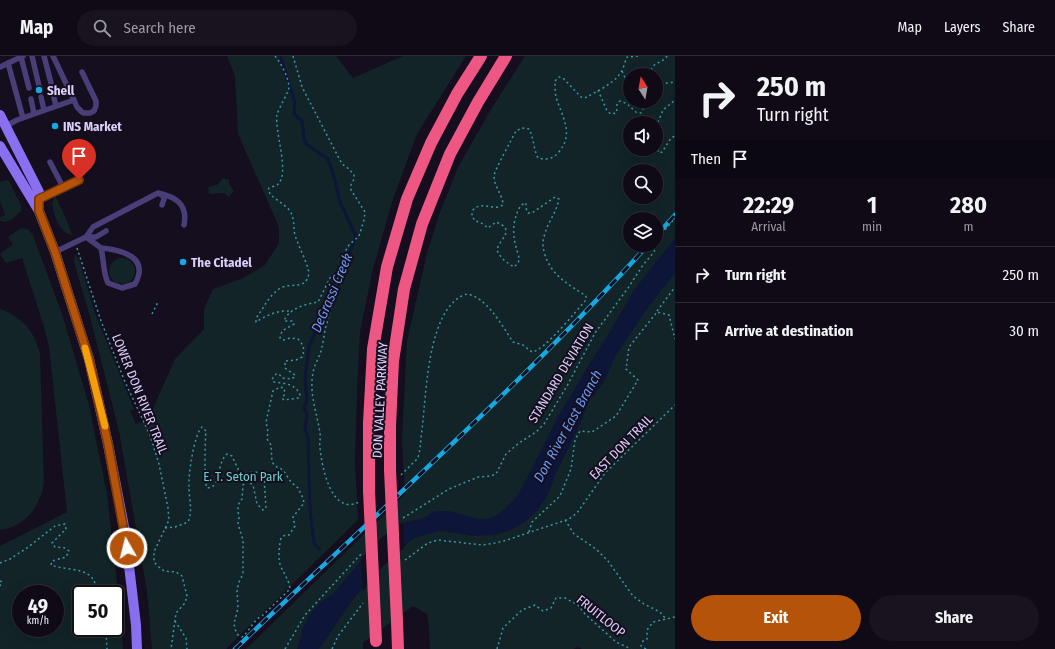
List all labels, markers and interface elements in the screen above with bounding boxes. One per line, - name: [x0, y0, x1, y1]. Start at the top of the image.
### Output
- search box: [77, 10, 357, 46]
- text: Map: [20, 16, 53, 39]
- icon: search: [91, 17, 113, 39]
- text: Search here: [123, 19, 196, 37]
- text: Map: [898, 19, 922, 36]
- text: Layers: [944, 19, 980, 36]
- text: Share: [1002, 19, 1035, 36]
- north arrow: [623, 68, 663, 108]
- map controls: [623, 68, 663, 252]
- text: 250 m: [757, 70, 826, 103]
- icon: right: [691, 72, 743, 124]
- place label: Shell: [47, 83, 75, 98]
- marker: Shell: [34, 85, 44, 95]
- text: Turn right: [757, 104, 829, 126]
- button: sound: [623, 116, 663, 156]
- place label: INS Market: [63, 119, 122, 134]
- marker: INS Market: [50, 121, 60, 131]
- pin: [62, 139, 96, 180]
- icon: arrive: [68, 145, 90, 167]
- icon: arrive: [729, 148, 751, 170]
- text: Then: [691, 150, 721, 168]
- button: search: [623, 164, 663, 204]
- text: 22:29: [743, 191, 794, 219]
- text: 1: [867, 191, 877, 219]
- text: 280: [950, 191, 987, 219]
- button: layers: [623, 212, 663, 252]
- text: Arrival: [751, 219, 786, 234]
- text: min: [862, 219, 882, 234]
- text: m: [964, 219, 974, 234]
- water label: DeGrassi Creek: [308, 251, 356, 335]
- place label: The Citadel: [191, 255, 252, 270]
- marker: The Citadel: [178, 257, 188, 267]
- icon: right: [691, 264, 713, 286]
- text: Turn right: [725, 266, 786, 284]
- text: 250 m: [1003, 266, 1039, 284]
- street label: STANDARD DEVIATION: [525, 320, 597, 426]
- icon: arrive: [691, 320, 713, 342]
- text: Arrive at destination: [725, 322, 853, 340]
- text: 30 m: [1009, 322, 1039, 340]
- street label: LOWER DON RIVER TRAIL: [109, 332, 171, 457]
- street label: DON VALLEY PARKWAY: [369, 341, 391, 458]
- water label: Don River East Branch: [530, 367, 606, 485]
- street label: EAST DON TRAIL: [586, 411, 656, 482]
- park label: E. T. Seton Park: [203, 469, 284, 484]
- position arrow: [106, 527, 148, 569]
- speed limit sign: 50: [72, 585, 124, 637]
- street label: FRUITLOOP: [574, 592, 628, 640]
- text: 49: [28, 594, 48, 618]
- button: Exit: [691, 595, 861, 641]
- button: Share: [869, 595, 1039, 641]
- text: km/h: [27, 615, 49, 627]

